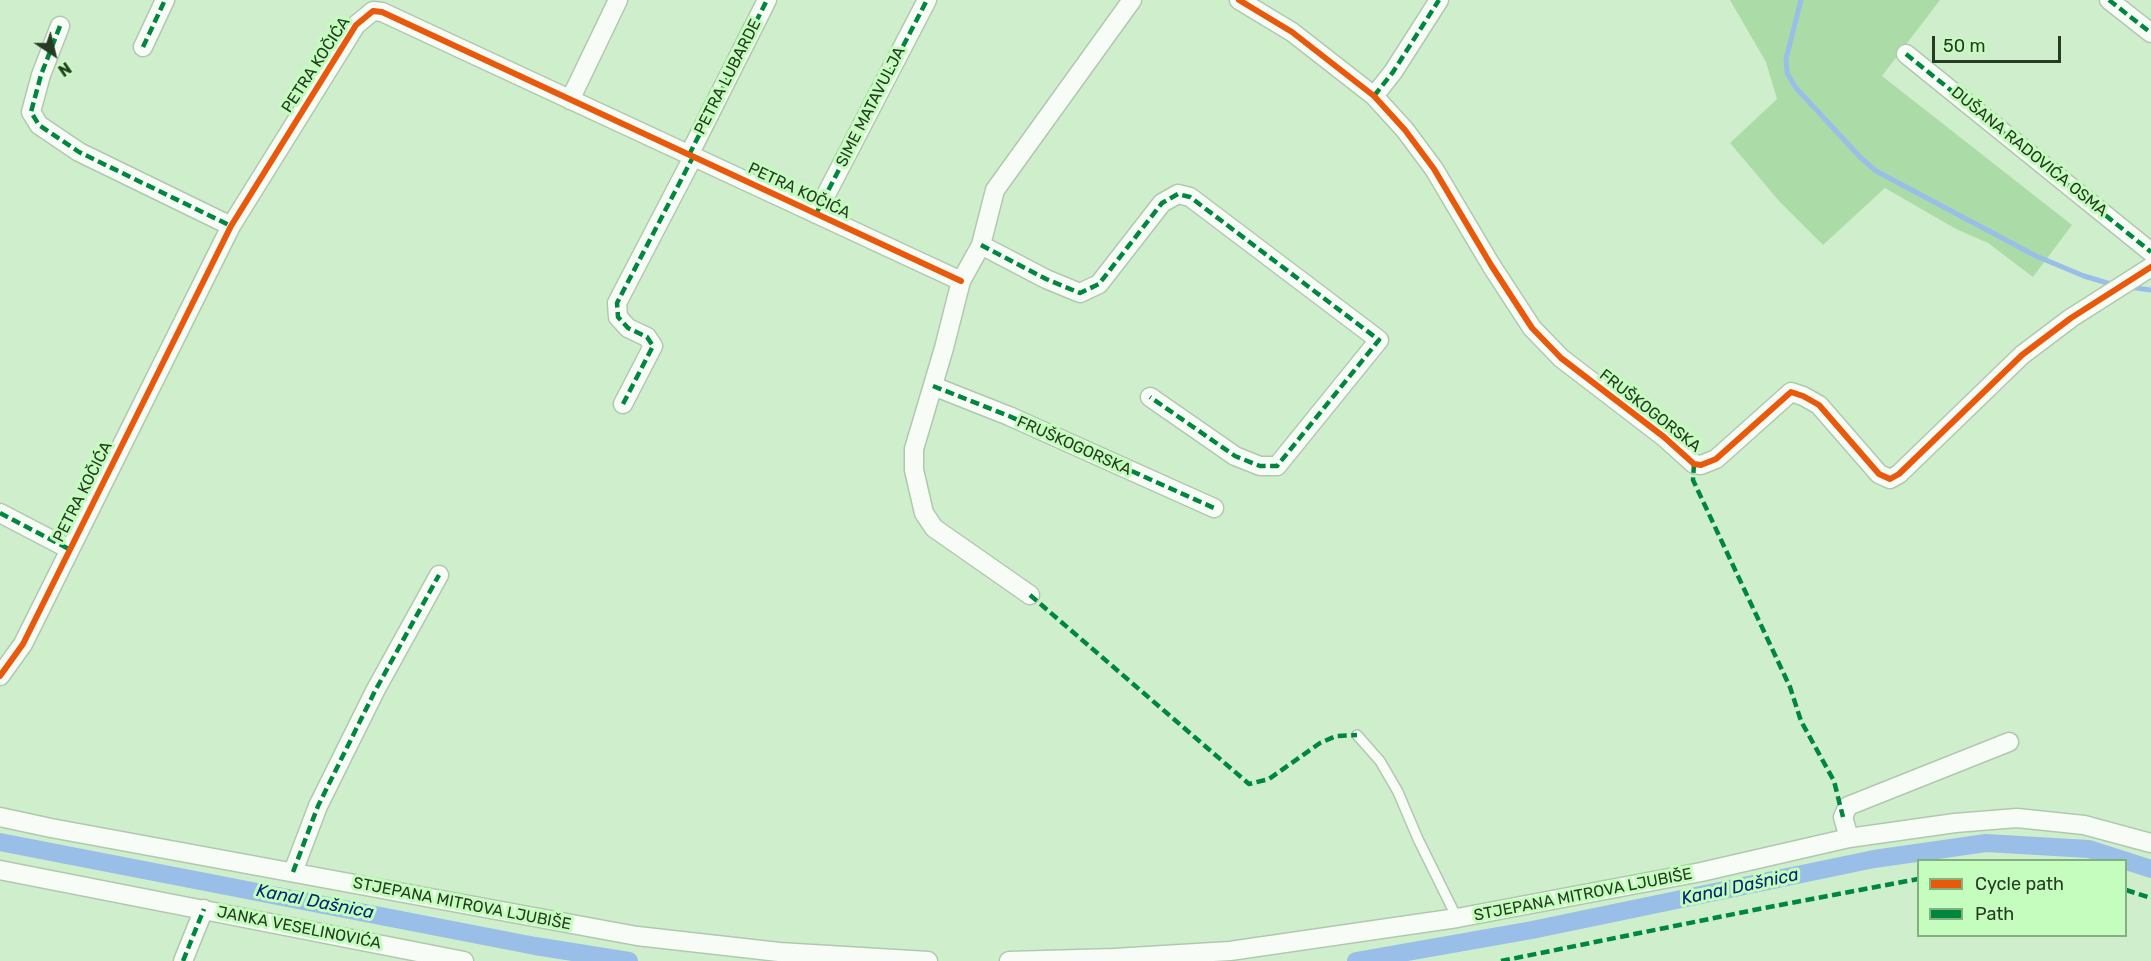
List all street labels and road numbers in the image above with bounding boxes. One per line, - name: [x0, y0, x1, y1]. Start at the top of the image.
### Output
- street label: PETRA KOČIĆA: [278, 13, 354, 117]
- street label: PETRA LUBARDE: [691, 16, 765, 138]
- street label: SIME MATAVULJA: [832, 44, 910, 170]
- street label: DUŠANA RADOVIĆA OSMA: [1947, 83, 2111, 221]
- street label: PETRA KOČIĆA: [745, 159, 853, 223]
- street label: FRUŠKOGORSKA: [1595, 365, 1705, 457]
- street label: FRUŠKOGORSKA: [1014, 412, 1134, 480]
- street label: PETRA KOČIĆA: [49, 438, 117, 546]
- street label: STJEPANA MITROVA LJUBIŠE: [1472, 864, 1694, 926]
- street label: STJEPANA MITROVA LJUBIŠE: [351, 873, 573, 935]
- street label: JANKA VESELINOVIĆA: [215, 903, 383, 953]

